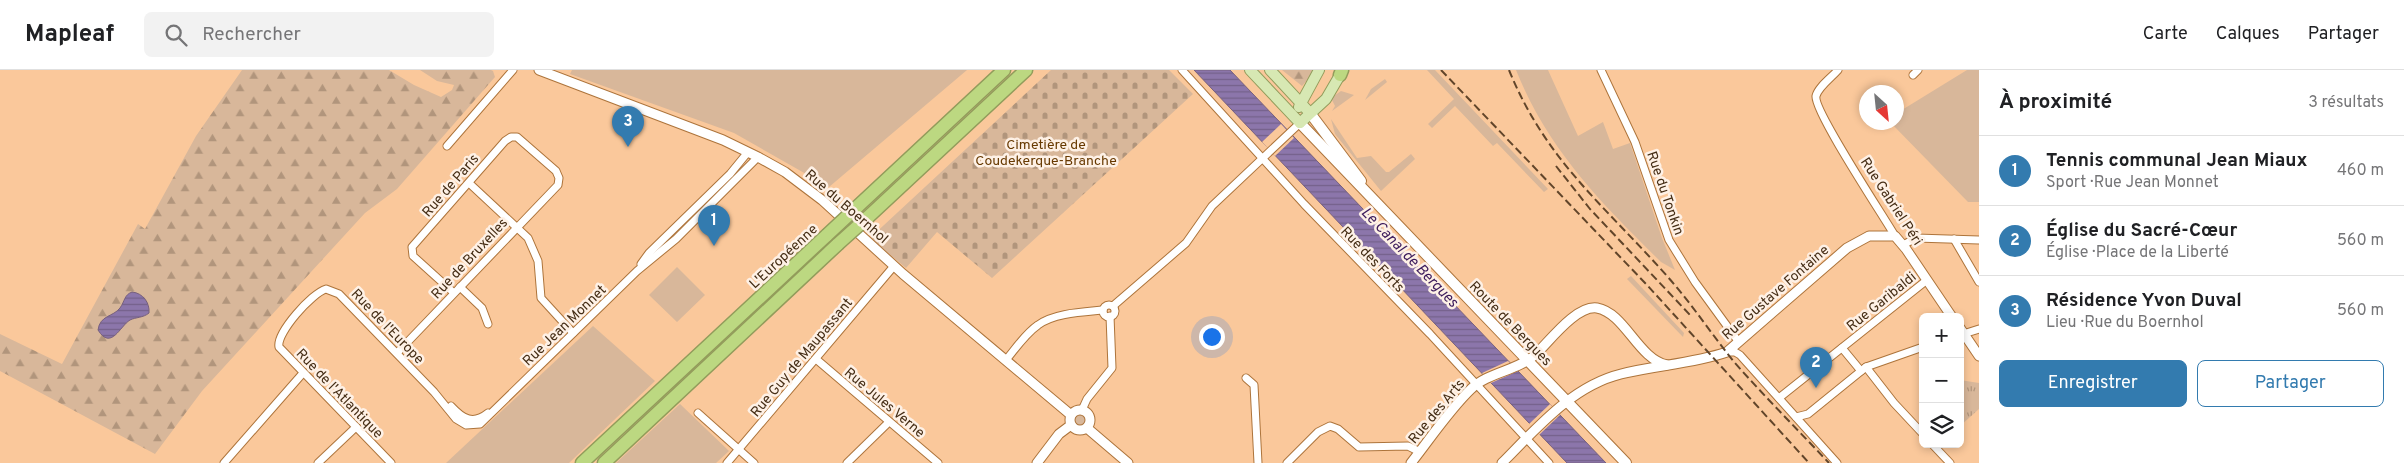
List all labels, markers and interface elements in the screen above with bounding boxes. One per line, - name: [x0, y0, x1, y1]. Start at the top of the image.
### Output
- search box: [144, 12, 494, 57]
- text: Mapleaf: [25, 20, 114, 50]
- icon: search: [162, 21, 190, 49]
- text: Rechercher: [202, 23, 301, 47]
- text: Carte: [2143, 23, 2188, 46]
- text: Calques: [2216, 23, 2280, 46]
- text: Partager: [2308, 23, 2379, 46]
- north arrow: [1859, 85, 1904, 130]
- text: À proximité: [1999, 89, 2112, 116]
- text: 3 résultats: [2308, 93, 2384, 113]
- pin: 3: [612, 106, 644, 147]
- park label: Cimetière de Coudekerque-Branche: [975, 137, 1117, 170]
- street label: Rue du Tonkin: [1642, 149, 1687, 238]
- text: Tennis communal Jean Miaux: [2046, 149, 2308, 173]
- street label: Rue de Paris: [419, 151, 483, 221]
- street label: Rue Gabriel Péri: [1856, 155, 1925, 249]
- text: 1: [2012, 161, 2018, 181]
- text: 460 m: [2337, 161, 2384, 181]
- street label: Rue du Boernhol: [801, 166, 891, 248]
- text: Sport · Rue Jean Monnet: [2046, 173, 2219, 193]
- water label: Le Canal de Bergues: [1356, 204, 1462, 312]
- pin: 1: [698, 205, 730, 246]
- street label: Rue de Bruxelles: [428, 215, 512, 303]
- text: Église du Sacré-Cœur: [2046, 219, 2237, 243]
- street label: L'Européenne: [746, 221, 822, 293]
- street label: Rue des Forts: [1336, 224, 1407, 296]
- text: 2: [2010, 231, 2020, 251]
- text: 560 m: [2337, 231, 2384, 251]
- street label: Rue Gustave Fontaine: [1719, 242, 1833, 344]
- text: Église · Place de la Liberté: [2046, 243, 2229, 263]
- street label: Rue Garibaldi: [1844, 269, 1920, 335]
- street label: Route de Bergues: [1465, 278, 1555, 370]
- street label: Rue Jean Monnet: [520, 282, 610, 370]
- street label: Rue de l'Europe: [347, 286, 427, 368]
- text: Résidence Yvon Duval: [2046, 289, 2242, 313]
- street label: Rue Guy de Maupassant: [747, 295, 857, 421]
- text: 3: [2010, 301, 2020, 321]
- text: 560 m: [2337, 301, 2384, 321]
- map controls: [1919, 313, 1964, 448]
- button: +: [1919, 313, 1964, 358]
- text: Lieu · Rue du Boernhol: [2046, 313, 2204, 333]
- your location: [1199, 324, 1225, 350]
- street label: Rue de l'Atlantique: [292, 346, 386, 442]
- pin: 2: [1800, 347, 1832, 388]
- button: −: [1919, 358, 1964, 403]
- button: Enregistrer: [1999, 360, 2187, 407]
- button: Partager: [2197, 360, 2384, 407]
- street label: Rue Jules Verne: [840, 364, 928, 442]
- street label: Rue des Arts: [1405, 376, 1469, 448]
- button: layers: [1919, 403, 1964, 448]

